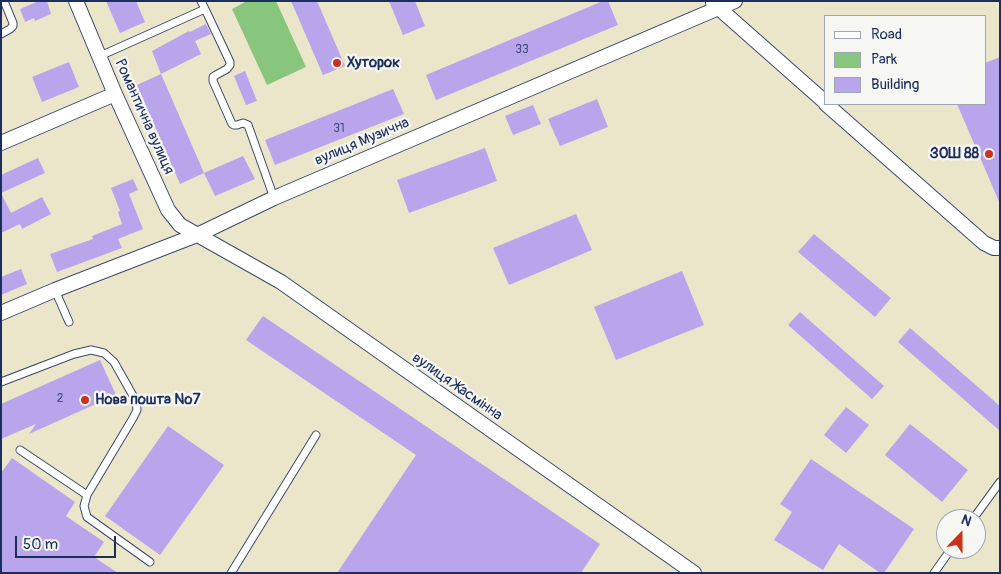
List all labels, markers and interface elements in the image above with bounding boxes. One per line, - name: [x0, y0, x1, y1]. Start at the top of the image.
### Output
- legend: [824, 15, 986, 105]
- text: Road: [871, 25, 902, 44]
- house number: 33: [515, 43, 529, 57]
- text: Park: [871, 50, 897, 69]
- place label: Хуторок: [347, 54, 400, 72]
- street label: Романтична вулиця: [111, 57, 177, 177]
- marker: Хуторок: [331, 57, 343, 69]
- text: Building: [871, 75, 919, 94]
- street label: вулиця Музична: [312, 114, 412, 170]
- house number: 31: [333, 122, 345, 136]
- place label: ЗОШ 88: [930, 145, 979, 163]
- marker: ЗОШ 88: [983, 148, 995, 160]
- street label: вулиця Жасмінна: [408, 349, 506, 425]
- place label: Нова пошта №7: [95, 391, 200, 409]
- house number: 2: [57, 392, 63, 406]
- marker: Нова пошта №7: [79, 394, 91, 406]
- north arrow: [936, 509, 986, 559]
- text: N: [959, 511, 974, 530]
- scale bar: [18, 526, 119, 558]
- text: 50 m: [23, 535, 58, 554]

